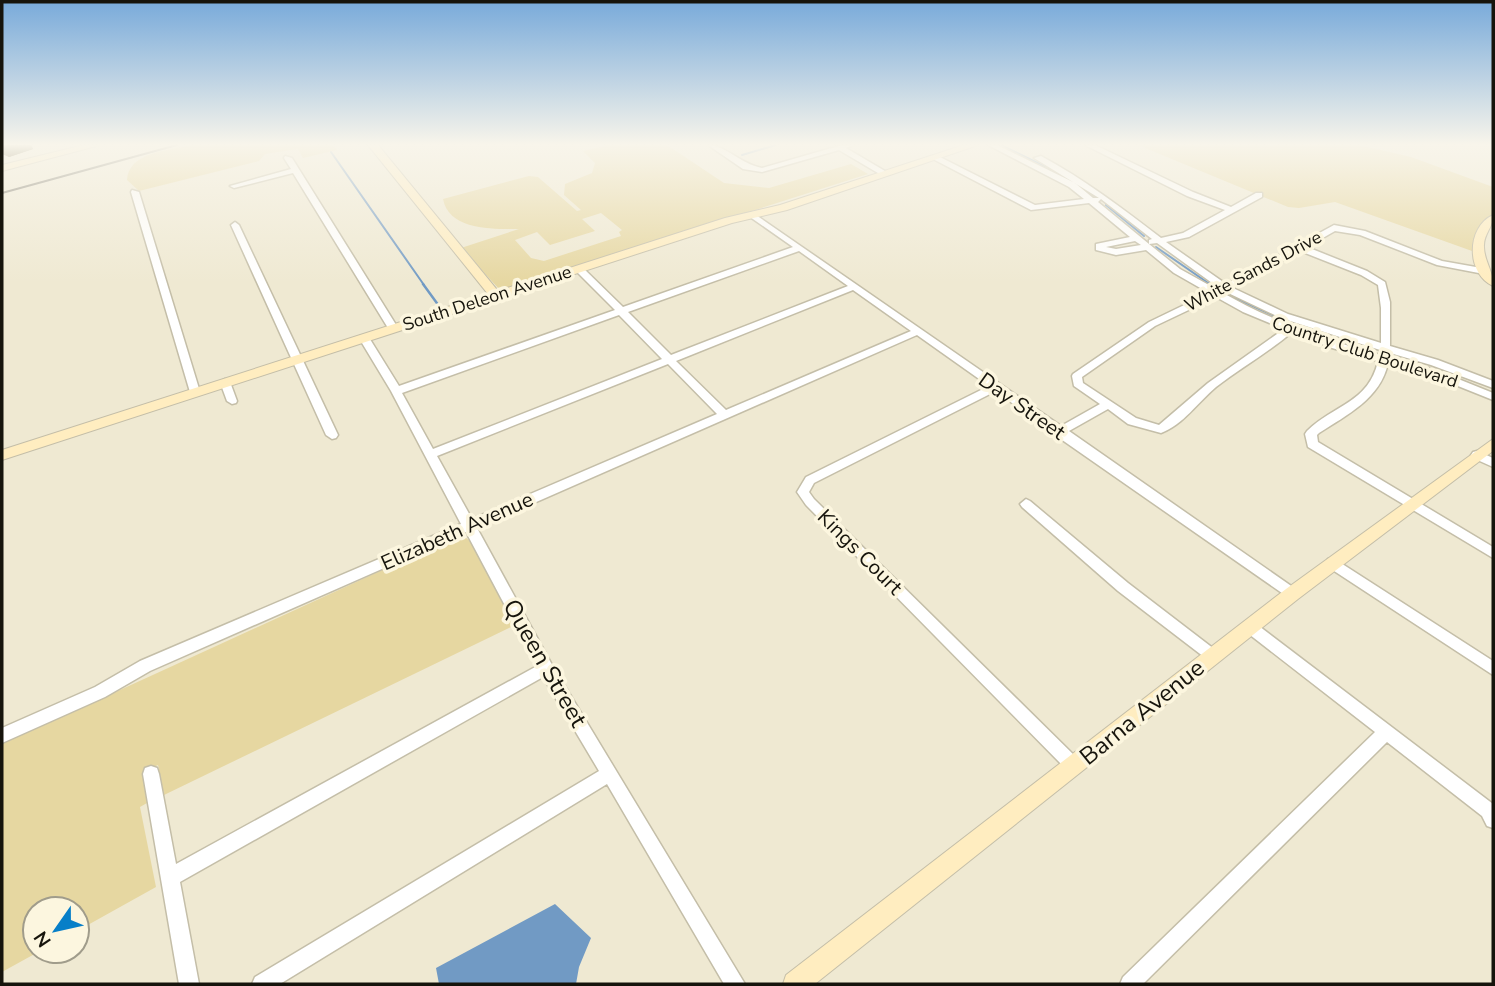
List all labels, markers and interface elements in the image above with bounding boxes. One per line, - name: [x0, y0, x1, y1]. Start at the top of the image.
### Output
- street label: White Sands Drive: [1180, 225, 1326, 317]
- street label: South Deleon Avenue: [400, 259, 574, 337]
- street label: Country Club Boulevard: [1269, 311, 1461, 393]
- street label: Day Street: [973, 366, 1072, 447]
- street label: Elizabeth Avenue: [377, 485, 537, 577]
- street label: Kings Court: [811, 503, 909, 601]
- street label: Queen Street: [495, 593, 595, 733]
- street label: Barna Avenue: [1073, 652, 1211, 772]
- north arrow: [21, 895, 91, 965]
- text: N: [28, 926, 57, 952]

